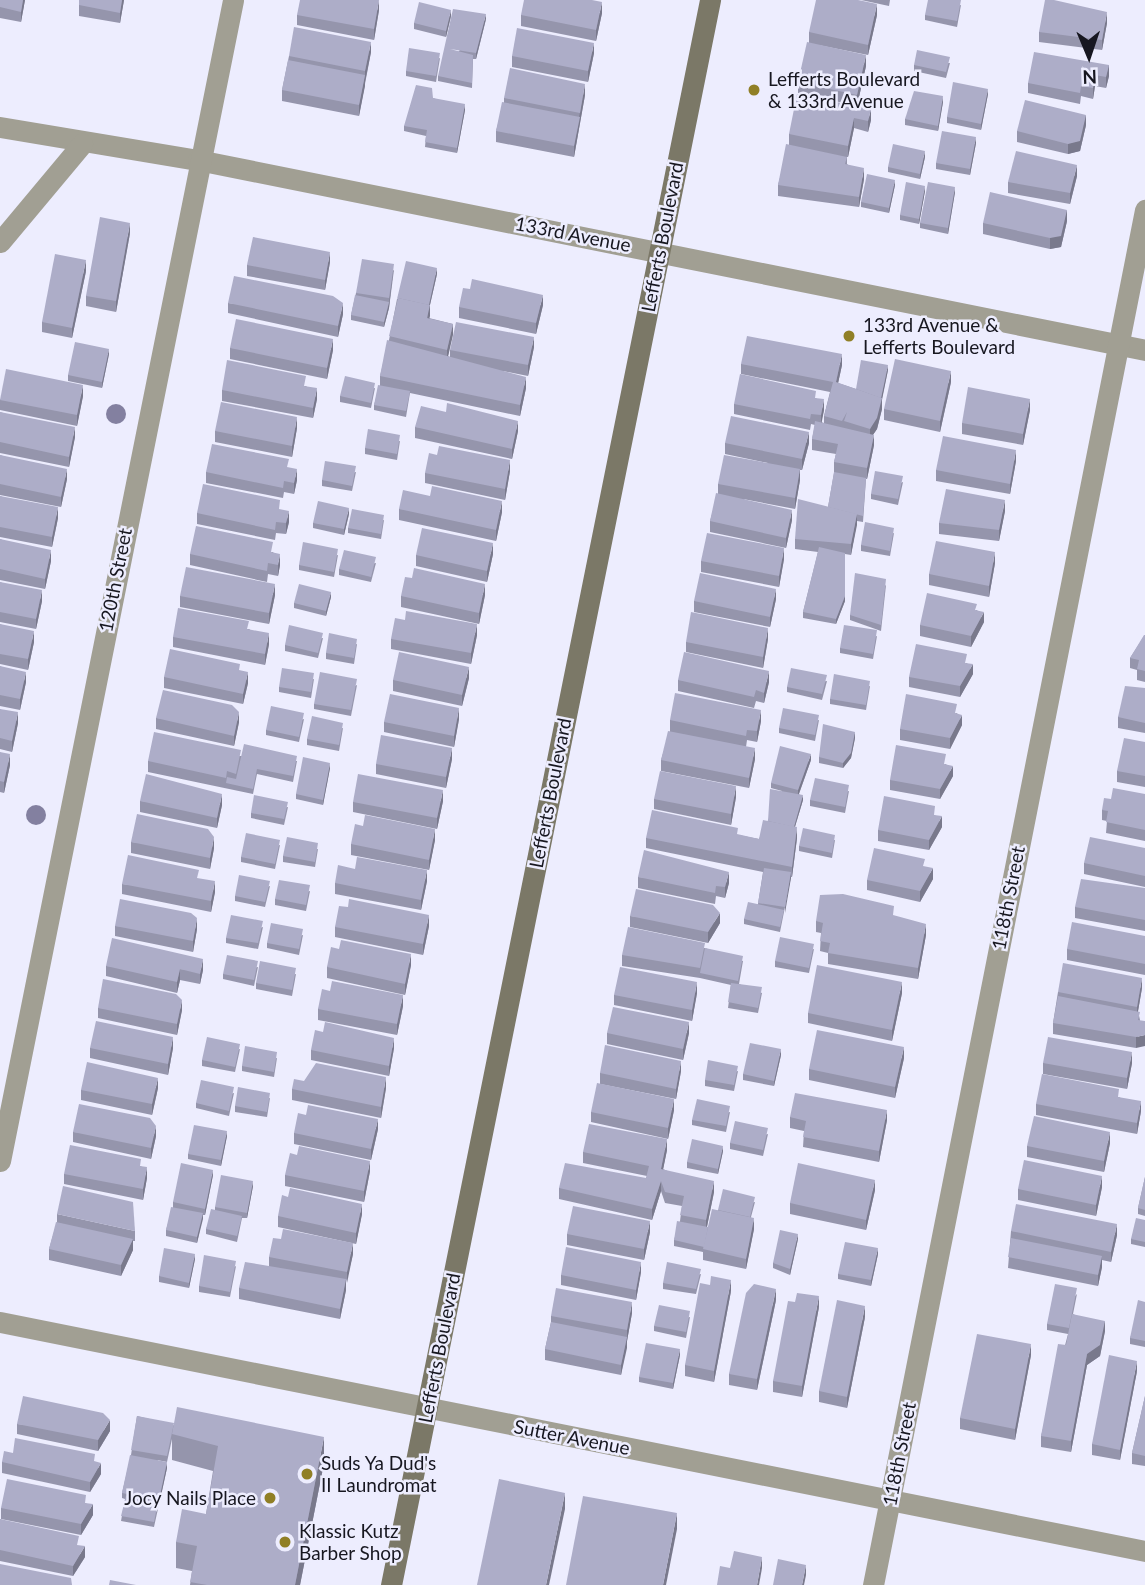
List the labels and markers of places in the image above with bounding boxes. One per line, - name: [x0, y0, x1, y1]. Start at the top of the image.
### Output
- place label: Lefferts Boulevard & 133rd Avenue: [768, 68, 920, 112]
- marker: Lefferts Boulevard & 133rd Avenue: [746, 82, 762, 98]
- place label: 133rd Avenue & Lefferts Boulevard: [863, 314, 1015, 358]
- marker: 133rd Avenue & Lefferts Boulevard: [841, 328, 857, 344]
- place label: Suds Ya Dud's II Laundromat: [321, 1452, 437, 1496]
- marker: Suds Ya Dud's II Laundromat: [299, 1466, 315, 1482]
- place label: Jocy Nails Place: [124, 1487, 256, 1509]
- marker: Jocy Nails Place: [262, 1490, 278, 1506]
- place label: Klassic Kutz Barber Shop: [299, 1520, 402, 1564]
- marker: Klassic Kutz Barber Shop: [277, 1534, 293, 1550]

